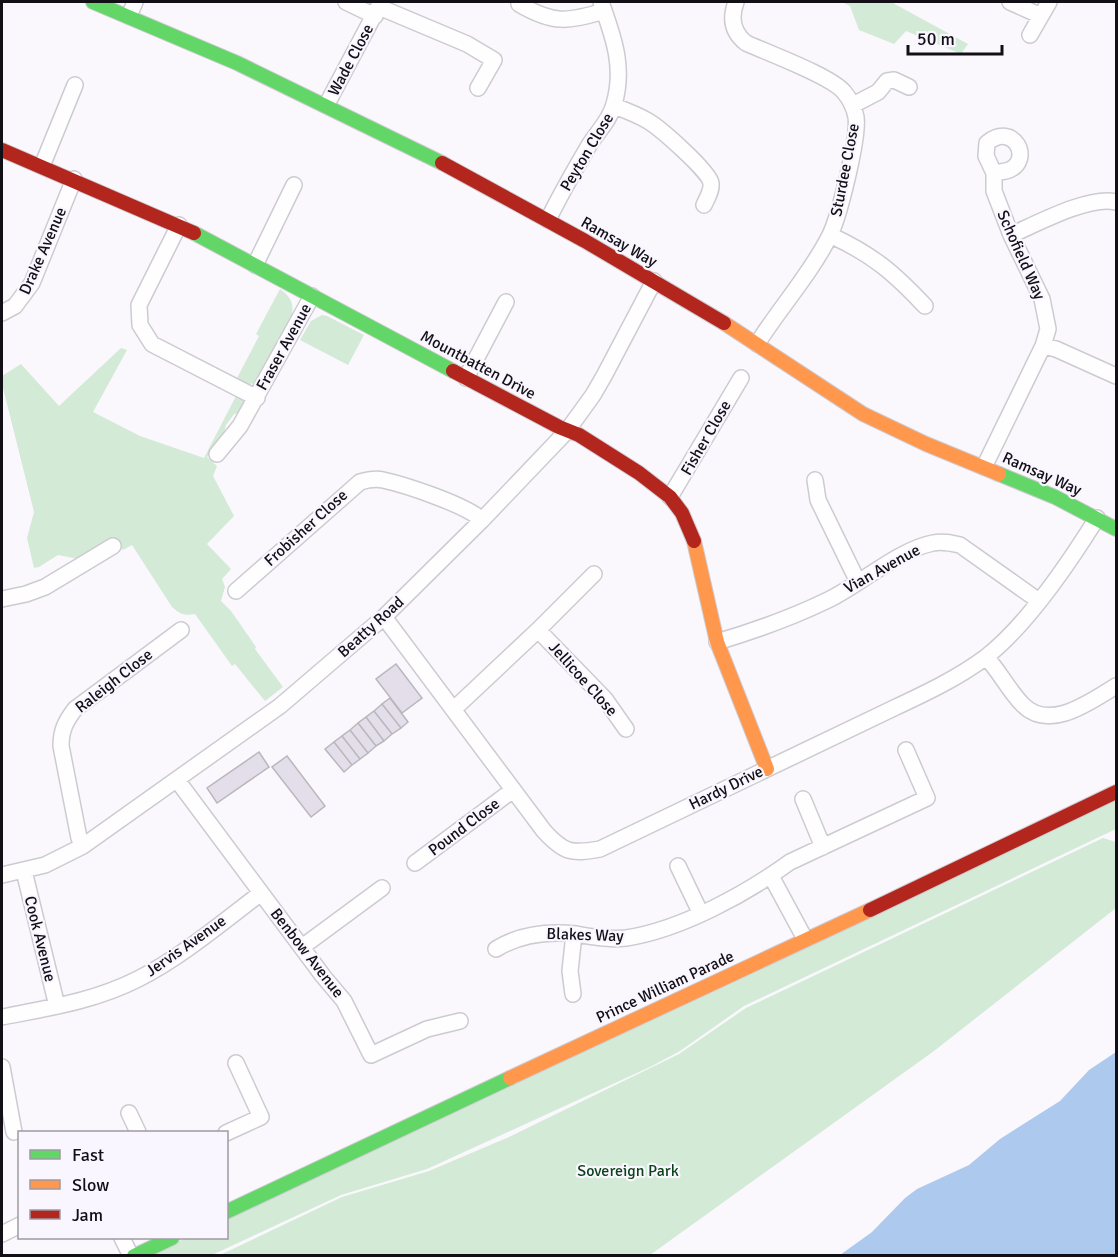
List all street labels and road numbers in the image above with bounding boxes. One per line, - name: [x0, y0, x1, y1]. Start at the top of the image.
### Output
- street label: Wade Close: [324, 21, 378, 99]
- street label: Peyton Close: [556, 109, 618, 195]
- street label: Sturdee Close: [826, 122, 864, 218]
- street label: Drake Avenue: [15, 204, 71, 298]
- street label: Schofield Way: [992, 207, 1050, 303]
- street label: Ramsay Way: [577, 212, 661, 272]
- street label: Fraser Avenue: [252, 300, 316, 394]
- street label: Mountbatten Drive: [417, 326, 539, 404]
- street label: Fisher Close: [677, 397, 735, 479]
- street label: Ramsay Way: [999, 448, 1085, 501]
- street label: Frobisher Close: [260, 485, 352, 571]
- street label: Vian Avenue: [840, 540, 924, 598]
- street label: Beatty Road: [334, 592, 408, 662]
- street label: Jellicoe Close: [544, 638, 622, 720]
- street label: Raleigh Close: [71, 645, 157, 717]
- street label: Hardy Drive: [686, 761, 766, 815]
- street label: Pound Close: [424, 794, 504, 860]
- street label: Cook Avenue: [20, 894, 60, 984]
- street label: Benbow Avenue: [266, 904, 348, 1002]
- street label: Jervis Avenue: [142, 911, 230, 981]
- street label: Blakes Way: [546, 924, 624, 946]
- street label: Prince William Parade: [593, 946, 737, 1028]

